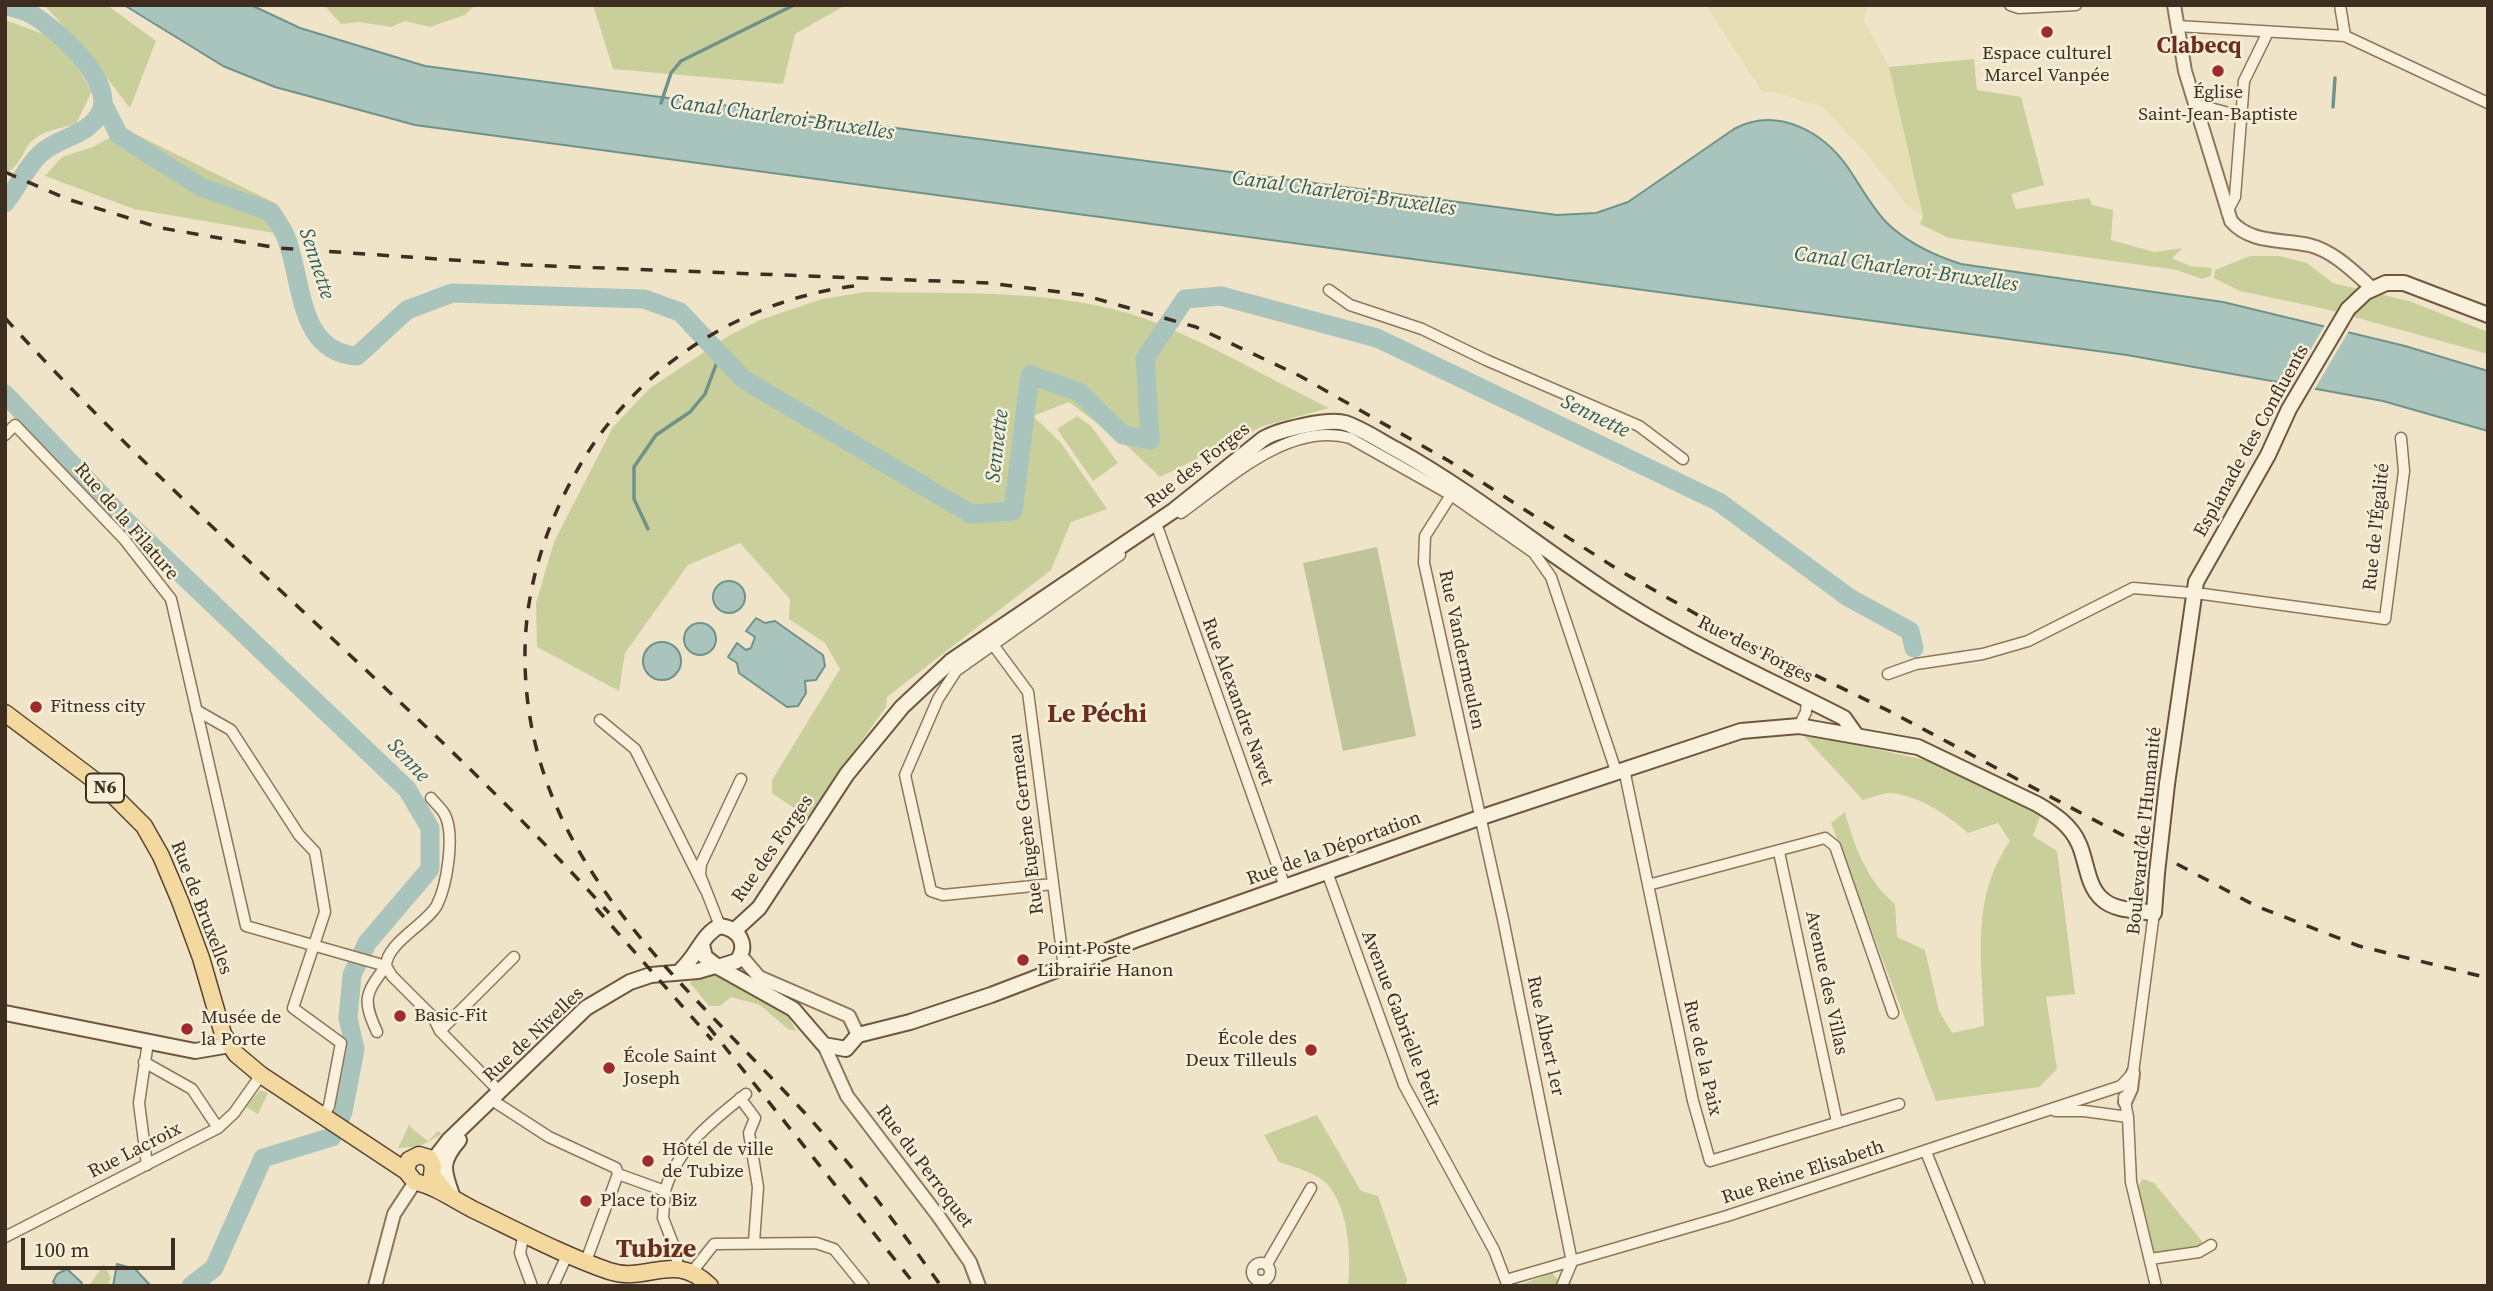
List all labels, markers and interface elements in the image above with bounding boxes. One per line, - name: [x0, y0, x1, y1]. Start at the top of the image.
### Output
- marker: Espace culturel Marcel Vanpée: [2039, 24, 2055, 40]
- district label: Clabecq: [2157, 33, 2241, 61]
- place label: Espace culturel Marcel Vanpée: [1982, 43, 2112, 87]
- marker: Église Saint-Jean-Baptiste: [2210, 63, 2226, 79]
- place label: Église Saint-Jean-Baptiste: [2138, 82, 2298, 126]
- water label: Canal Charleroi-Bruxelles: [669, 90, 895, 146]
- water label: Canal Charleroi-Bruxelles: [1231, 166, 1457, 222]
- water label: Sennette: [293, 225, 339, 303]
- water label: Canal Charleroi-Bruxelles: [1793, 242, 2019, 298]
- street label: Esplanade des Confluents: [2190, 341, 2314, 541]
- water label: Sennette: [1557, 390, 1633, 444]
- water label: Sennette: [981, 408, 1015, 484]
- street label: Rue des Forges: [1141, 418, 1255, 514]
- street label: Rue de la Filature: [69, 459, 183, 585]
- street label: Rue de l'Égalité: [2359, 462, 2395, 592]
- street label: Rue Vandermeulen: [1433, 568, 1489, 732]
- street label: Rue des Forges: [1694, 611, 1816, 689]
- street label: Rue Alexandre Navet: [1196, 615, 1278, 789]
- place label: Fitness city: [50, 696, 146, 718]
- marker: Fitness city: [28, 699, 44, 715]
- district label: Le Péchi: [1047, 699, 1147, 731]
- street label: Boulevard de l'Humanité: [2123, 726, 2167, 936]
- street label: Rue Eugène Germeau: [1005, 732, 1049, 916]
- water label: Senne: [381, 734, 435, 788]
- road number: N6: [86, 774, 124, 802]
- street label: Rue des Forges: [727, 791, 819, 907]
- street label: Rue de la Déportation: [1244, 807, 1424, 891]
- street label: Rue de Bruxelles: [165, 838, 237, 978]
- street label: Avenue des Villas: [1800, 909, 1852, 1057]
- street label: Avenue Gabrielle Petit: [1356, 927, 1444, 1111]
- place label: Point Poste Librairie Hanon: [1037, 938, 1174, 982]
- marker: Point Poste Librairie Hanon: [1015, 952, 1031, 968]
- street label: Rue Albert 1er: [1521, 974, 1569, 1098]
- street label: Rue de Nivelles: [479, 983, 589, 1087]
- street label: Rue de la Paix: [1678, 998, 1726, 1118]
- place label: Basic-Fit: [414, 1005, 487, 1027]
- place label: Musée de la Porte: [201, 1007, 281, 1051]
- marker: Basic-Fit: [392, 1008, 408, 1024]
- marker: Musée de la Porte: [179, 1021, 195, 1037]
- place label: École des Deux Tilleuls: [1185, 1028, 1297, 1072]
- marker: École des Deux Tilleuls: [1303, 1042, 1319, 1058]
- place label: École Saint Joseph: [623, 1046, 716, 1090]
- marker: École Saint Joseph: [601, 1060, 617, 1076]
- street label: Rue du Perroquet: [871, 1101, 977, 1233]
- street label: Rue Lacroix: [85, 1118, 185, 1184]
- street label: Rue Reine Elisabeth: [1719, 1136, 1887, 1210]
- place label: Hôtel de ville de Tubize: [662, 1139, 774, 1183]
- marker: Hôtel de ville de Tubize: [640, 1153, 656, 1169]
- place label: Place to Biz: [600, 1190, 697, 1212]
- marker: Place to Biz: [578, 1193, 594, 1209]
- scale bar: [24, 1224, 178, 1268]
- district label: Tubize: [616, 1234, 696, 1266]
- text: 100 m: [34, 1235, 89, 1264]

